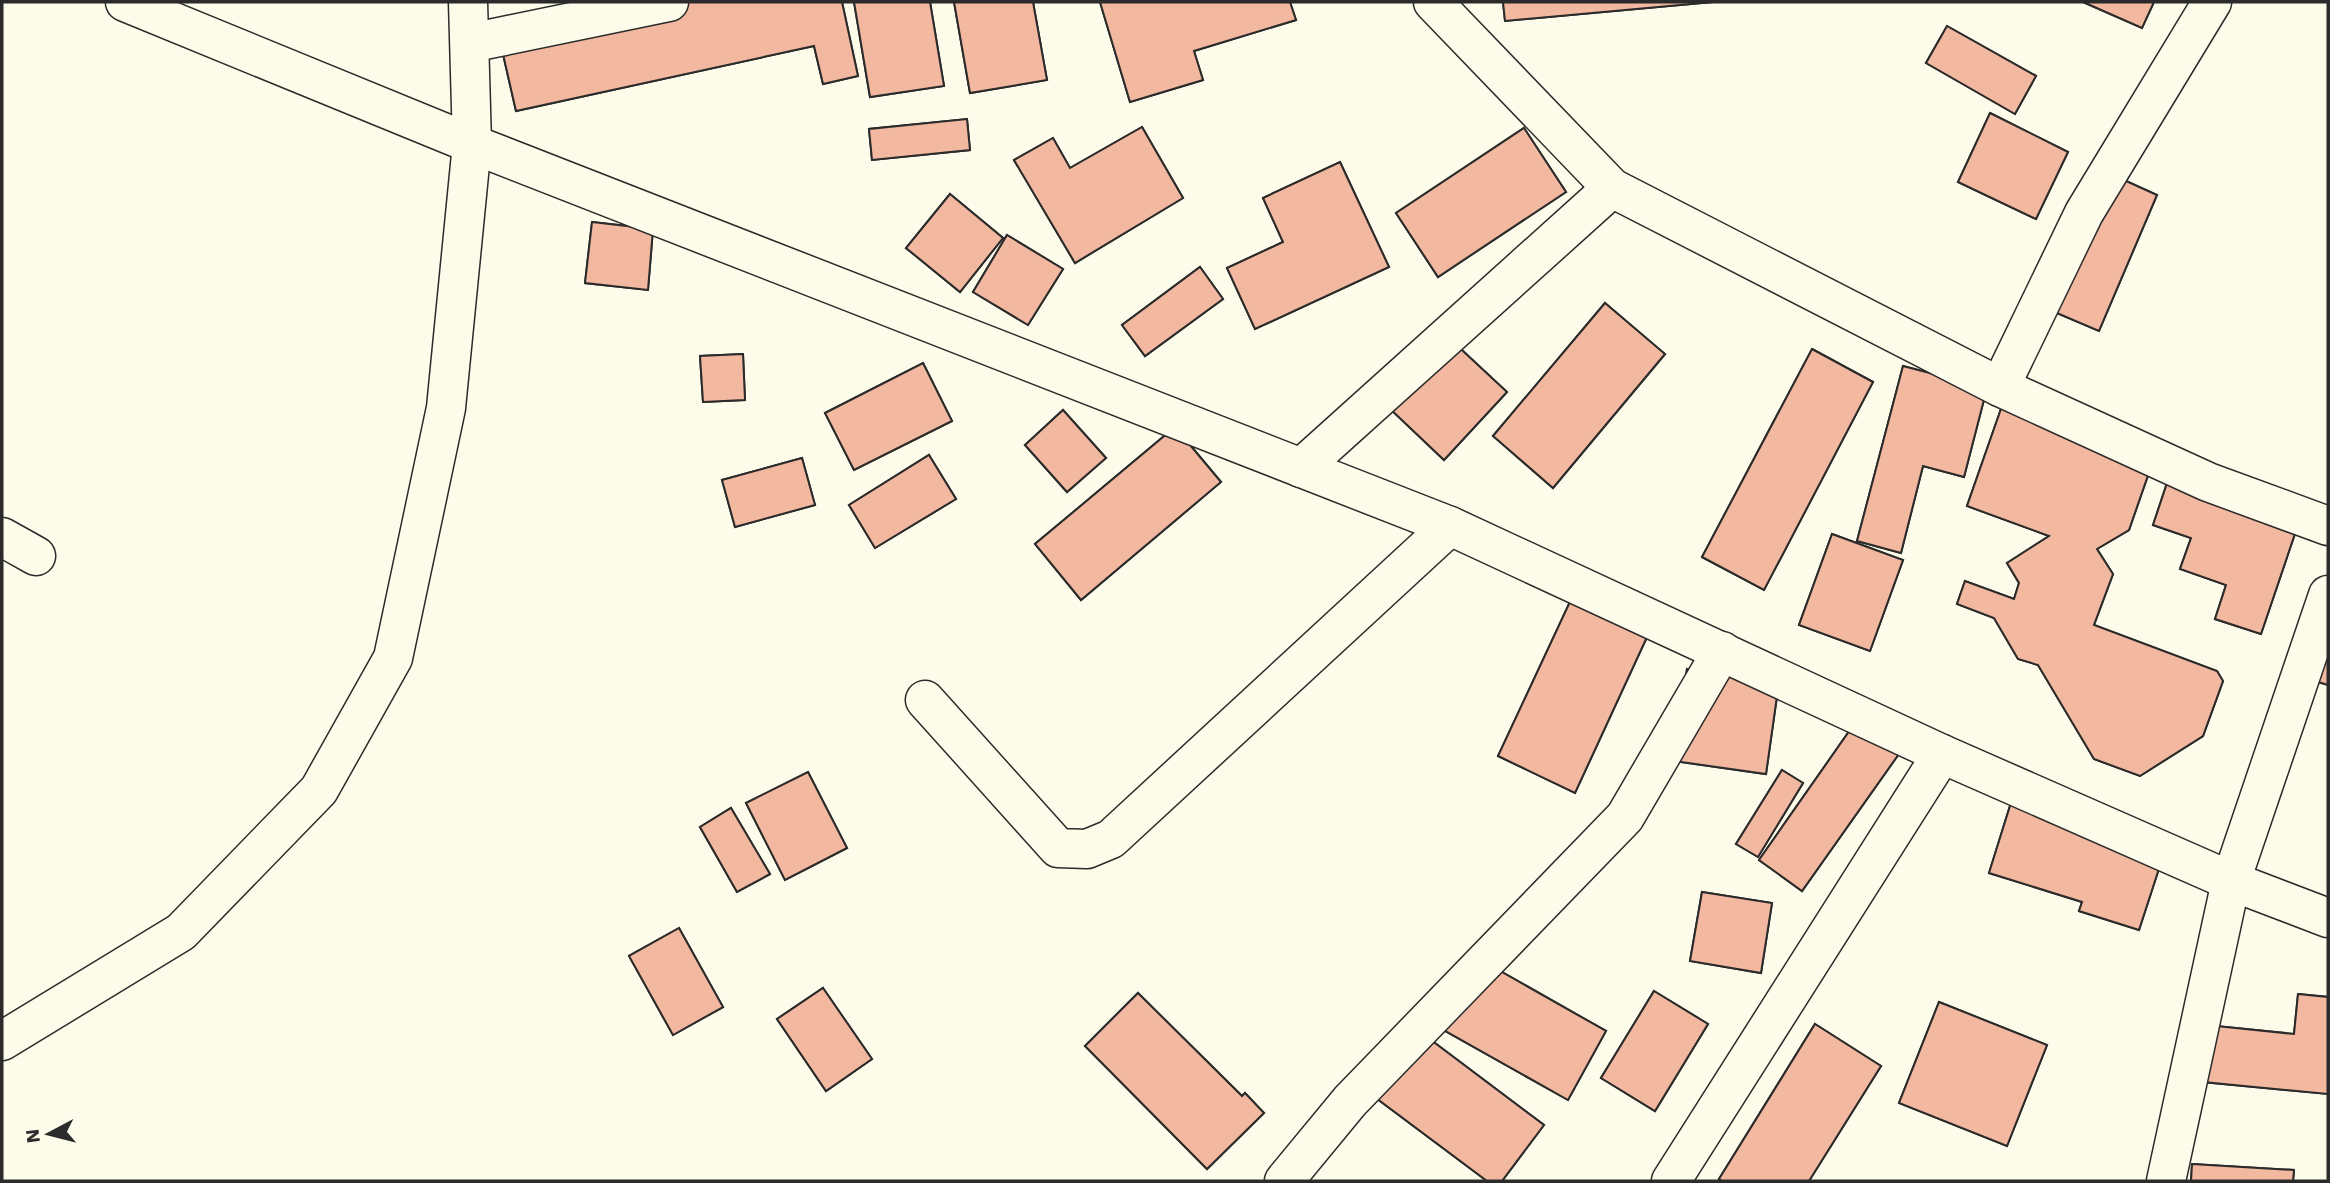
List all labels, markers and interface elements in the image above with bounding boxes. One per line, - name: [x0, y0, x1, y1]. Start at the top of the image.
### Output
- north arrow: [14, 1099, 84, 1169]
- text: N: [20, 1128, 45, 1144]

